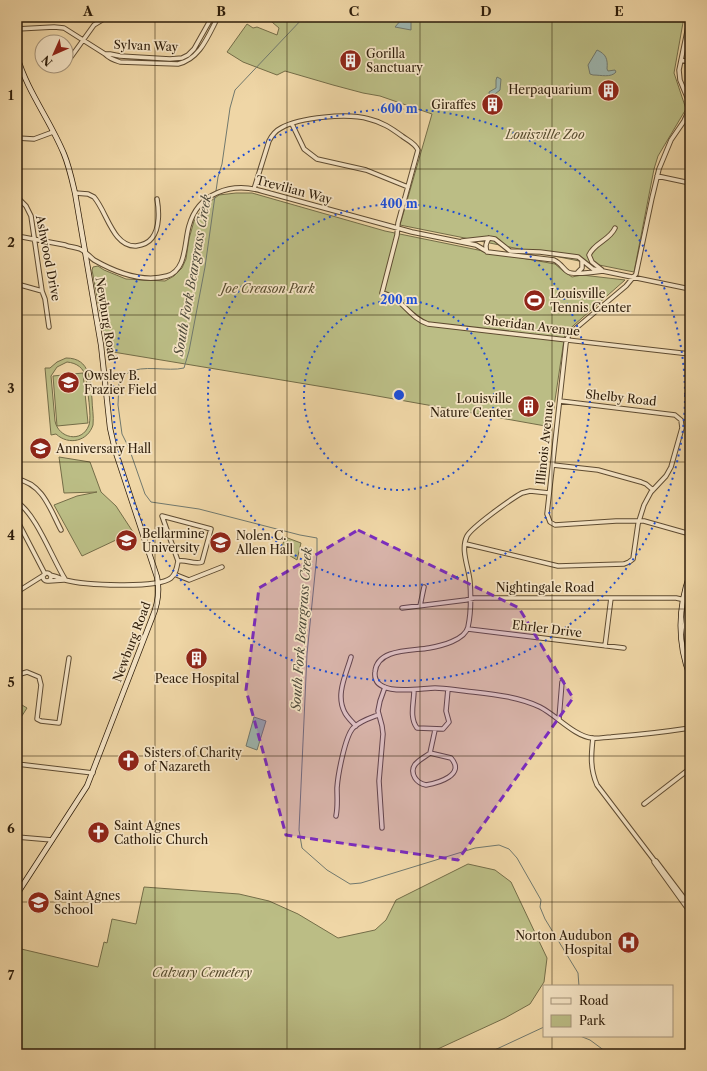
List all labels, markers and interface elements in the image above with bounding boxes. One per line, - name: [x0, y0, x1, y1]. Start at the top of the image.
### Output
- text: A: [82, 3, 94, 19]
- text: B: [216, 3, 226, 19]
- text: C: [349, 3, 359, 19]
- text: D: [480, 3, 492, 19]
- text: E: [614, 3, 624, 19]
- north arrow: [34, 34, 74, 74]
- street label: Sylvan Way: [113, 37, 179, 54]
- place label: Gorilla Sanctuary: [366, 46, 423, 75]
- building icon: Gorilla Sanctuary: [338, 48, 364, 74]
- text: N: [38, 52, 55, 69]
- building icon: Herpaquarium: [595, 77, 621, 103]
- place label: Herpaquarium: [508, 82, 592, 97]
- text: 1: [8, 87, 14, 103]
- building icon: Giraffes: [479, 92, 505, 118]
- place label: Giraffes: [431, 97, 476, 112]
- text: 600 m: [380, 101, 418, 116]
- park label: Louisville Zoo: [504, 127, 585, 142]
- street label: Trevilian Way: [254, 172, 334, 207]
- water label: South Fork Beargrass Creek: [170, 193, 214, 358]
- text: 400 m: [380, 196, 418, 211]
- street label: Ashwood Drive: [33, 213, 64, 302]
- text: 2: [7, 234, 15, 250]
- street label: Newburg Road: [92, 276, 121, 363]
- park label: Joe Creason Park: [217, 281, 316, 296]
- place label: Louisville Tennis Center: [550, 286, 631, 315]
- sports icon: Louisville Tennis Center: [522, 288, 548, 314]
- text: 200 m: [380, 292, 418, 307]
- street label: Sheridan Avenue: [483, 312, 581, 339]
- place label: Owsley B. Frazier Field: [84, 368, 157, 397]
- school or university icon: Owsley B. Frazier Field: [55, 370, 81, 396]
- text: 3: [7, 380, 15, 396]
- street label: Shelby Road: [585, 386, 658, 409]
- centre of rings: [392, 388, 406, 402]
- place label: Louisville Nature Center: [430, 391, 512, 420]
- building icon: Louisville Nature Center: [515, 393, 541, 419]
- street label: Illinois Avenue: [533, 400, 556, 486]
- school or university icon: Anniversary Hall: [28, 436, 54, 462]
- place label: Anniversary Hall: [55, 441, 152, 456]
- place label: Bellarmine University: [142, 526, 205, 555]
- text: 4: [7, 527, 15, 543]
- school or university icon: Bellarmine University: [113, 528, 139, 554]
- place label: Nolen C. Allen Hall: [235, 528, 294, 557]
- school or university icon: Nolen C. Allen Hall: [208, 530, 234, 556]
- water label: South Fork Beargrass Creek: [287, 547, 315, 712]
- street label: Nightingale Road: [496, 580, 595, 595]
- street label: Newburg Road: [109, 599, 154, 684]
- street label: Ehrler Drive: [511, 617, 583, 640]
- building icon: Peace Hospital: [184, 645, 210, 671]
- place label: Peace Hospital: [155, 671, 240, 686]
- text: 5: [7, 674, 15, 690]
- place label: Sisters of Charity of Nazareth: [144, 745, 242, 774]
- church icon: Sisters of Charity of Nazareth: [115, 747, 141, 773]
- place label: Saint Agnes Catholic Church: [114, 818, 209, 847]
- text: 6: [7, 820, 15, 836]
- church icon: Saint Agnes Catholic Church: [85, 820, 111, 846]
- place label: Saint Agnes School: [54, 888, 120, 917]
- school or university icon: Saint Agnes School: [26, 890, 52, 916]
- place label: Norton Audubon Hospital: [515, 928, 612, 957]
- hospital icon: Norton Audubon Hospital: [615, 930, 641, 956]
- park label: Calvary Cemetery: [152, 965, 252, 980]
- text: 7: [8, 967, 15, 983]
- legend: [543, 985, 673, 1037]
- text: Road: [579, 993, 609, 1008]
- text: Park: [579, 1013, 606, 1028]

